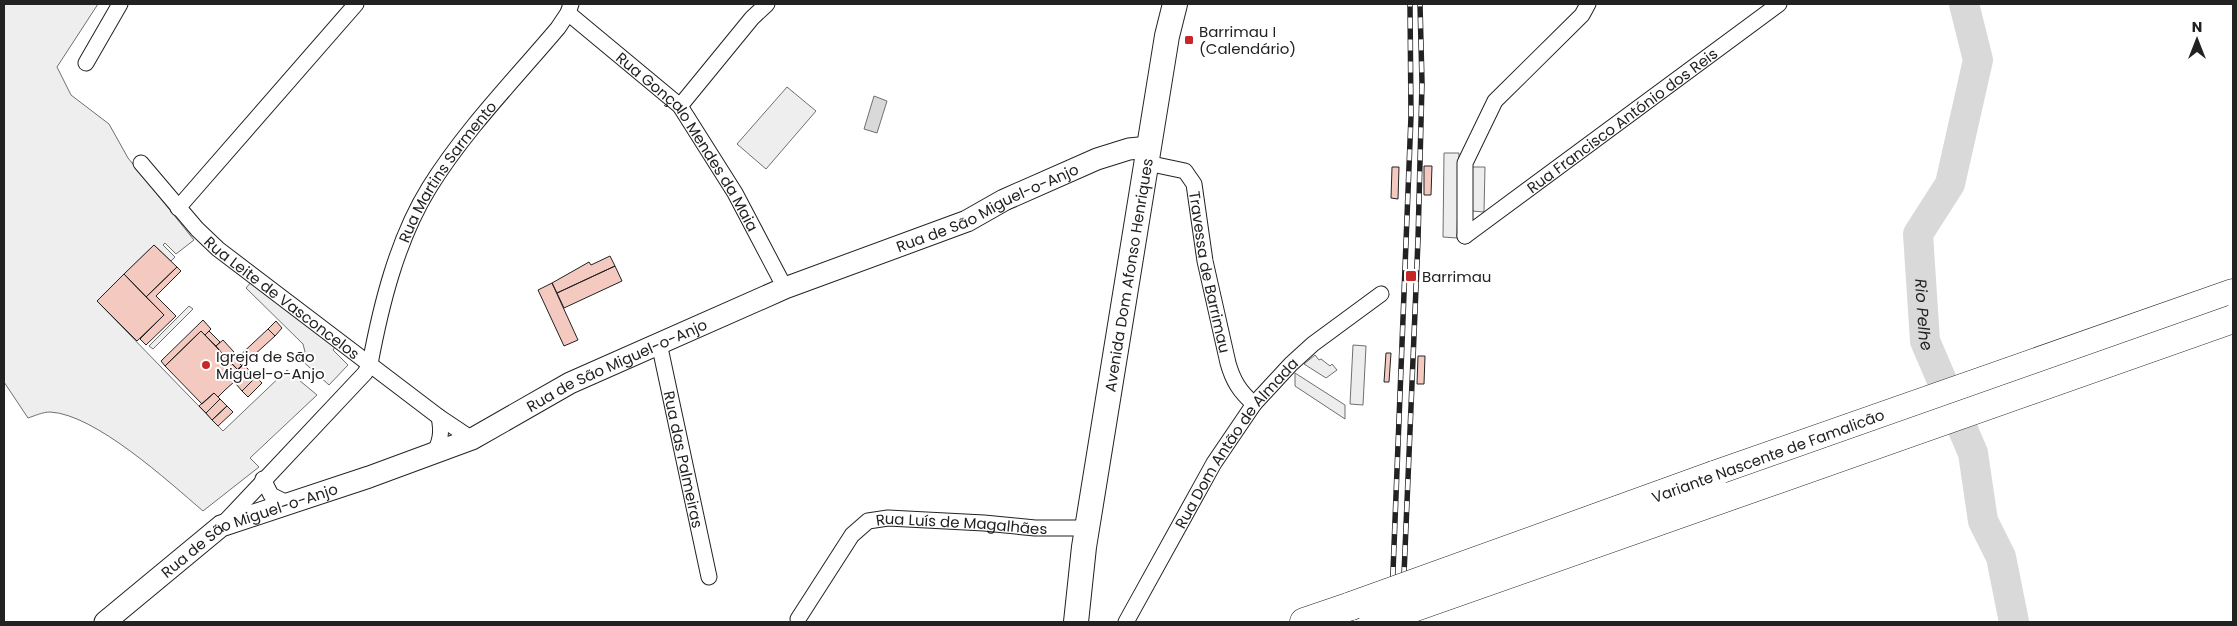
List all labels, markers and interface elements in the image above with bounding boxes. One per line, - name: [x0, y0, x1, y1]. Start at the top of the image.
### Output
- north arrow: [2172, 15, 2222, 65]
- text: N: [2192, 17, 2202, 37]
- place label: Barrimau I (Calendário): [1199, 21, 1296, 59]
- marker: Barrimau I (Calendário): [1183, 34, 1195, 46]
- street label: Rua Francisco António dos Reis: [1522, 42, 1722, 198]
- street label: Rua Gonçalo Mendes da Maia: [612, 47, 764, 235]
- street label: Rua Martins Sarmento: [393, 96, 501, 245]
- street label: Avenida Dom Afonso Henriques: [1099, 156, 1158, 393]
- street label: Rua de São Miguel-o-Anjo: [893, 158, 1082, 257]
- street label: Travessa de Barrimau: [1185, 190, 1236, 355]
- street label: Rua Leite de Vasconcelos: [200, 231, 364, 364]
- place label: Barrimau: [1422, 266, 1491, 287]
- marker: Barrimau: [1404, 269, 1418, 283]
- water label: Rio Pelhe: [1909, 278, 1939, 354]
- street label: Rua de São Miguel-o-Anjo: [522, 313, 710, 416]
- place label: Igreja de São Miguel-o-Anjo: [216, 346, 325, 384]
- street label: Rua Dom Antão de Almada: [1169, 352, 1302, 532]
- marker: Igreja de São Miguel-o-Anjo: [200, 359, 212, 371]
- street label: Rua das Palmeiras: [659, 389, 709, 530]
- street label: Variante Nascente de Famalicão: [1649, 404, 1887, 508]
- street label: Rua de São Miguel-o-Anjo: [156, 478, 340, 582]
- street label: Rua Luís de Magalhães: [874, 507, 1047, 539]

